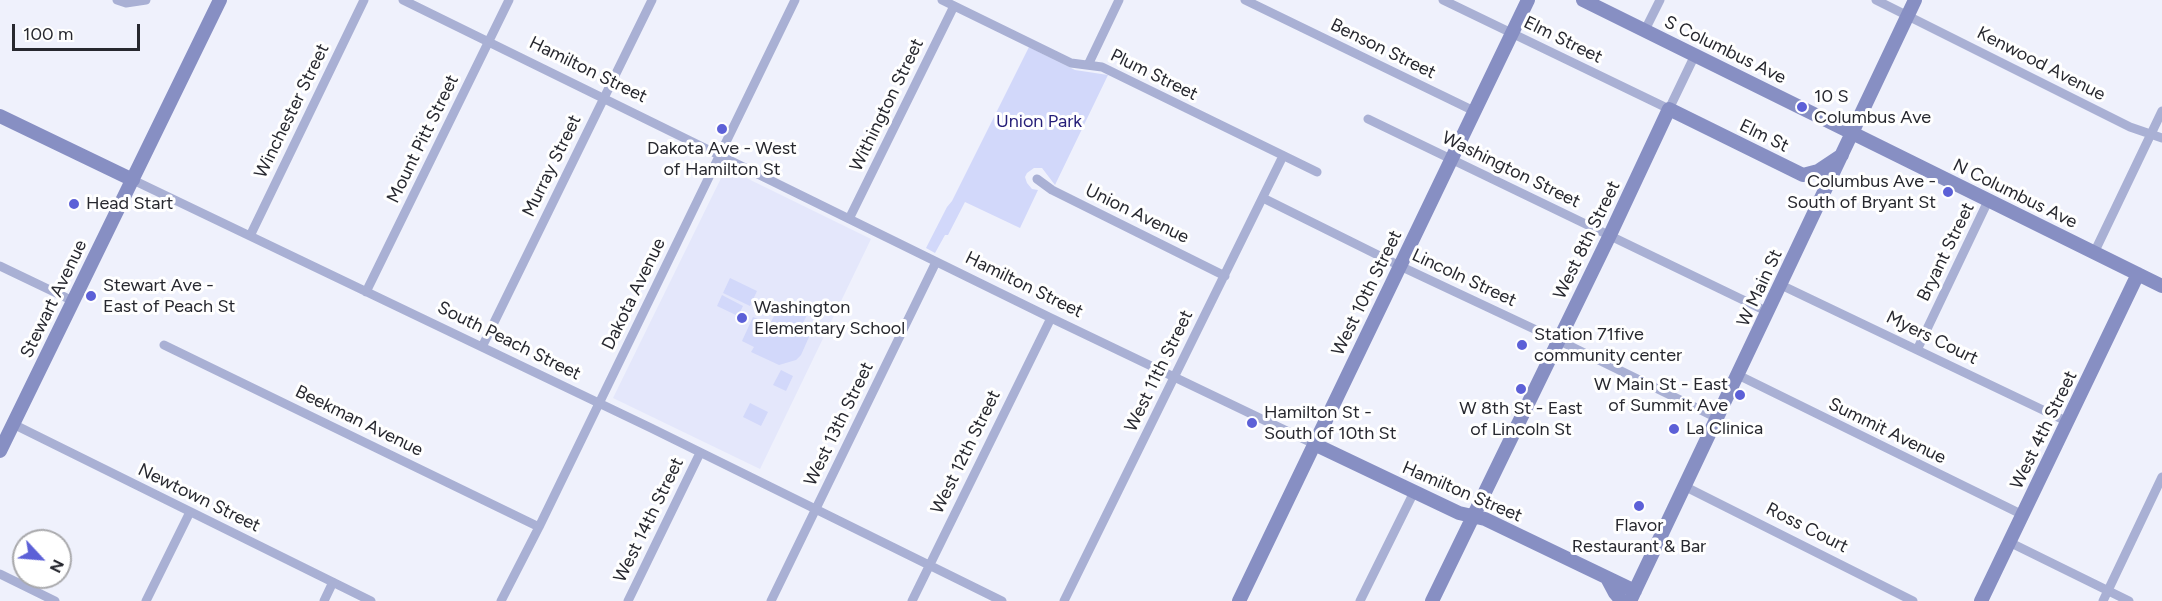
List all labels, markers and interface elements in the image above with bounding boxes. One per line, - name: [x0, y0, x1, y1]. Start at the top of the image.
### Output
- street label: S Columbus Ave: [1661, 11, 1789, 89]
- scale bar: [15, 12, 142, 50]
- street label: Elm Street: [1520, 12, 1606, 68]
- street label: Benson Street: [1327, 14, 1439, 84]
- street label: Kenwood Avenue: [1973, 22, 2109, 106]
- text: 100 m: [23, 23, 73, 45]
- street label: Hamilton Street: [526, 32, 650, 108]
- street label: Withington Street: [845, 35, 929, 175]
- street label: Winchester Street: [250, 40, 334, 182]
- street label: Plum Street: [1107, 45, 1201, 105]
- street label: Mount Pitt Street: [383, 71, 463, 207]
- place label: 10 S Columbus Ave: [1814, 86, 1931, 128]
- marker: 10 S Columbus Ave: [1795, 100, 1809, 114]
- street label: Murray Street: [518, 111, 586, 221]
- park label: Union Park: [996, 111, 1082, 133]
- street label: Elm St: [1736, 115, 1792, 157]
- marker: Dakota Ave - West of Hamilton St: [715, 122, 729, 136]
- street label: Washington Street: [1438, 127, 1584, 213]
- place label: Dakota Ave - West of Hamilton St: [647, 138, 797, 180]
- street label: N Columbus Ave: [1949, 155, 2081, 233]
- place label: Columbus Ave - South of Bryant St: [1787, 171, 1936, 213]
- street label: West 8th Street: [1549, 177, 1625, 303]
- street label: Union Avenue: [1082, 180, 1192, 248]
- marker: Columbus Ave - South of Bryant St: [1941, 185, 1955, 199]
- place label: Head Start: [86, 193, 173, 215]
- marker: Head Start: [67, 197, 81, 211]
- street label: Bryant Street: [1913, 199, 1979, 305]
- street label: West 10th Street: [1327, 227, 1407, 359]
- street label: Dakota Avenue: [598, 235, 670, 353]
- street label: Stewart Avenue: [16, 236, 92, 362]
- street label: Lincoln Street: [1408, 244, 1520, 312]
- street label: W Main St: [1733, 246, 1787, 330]
- street label: Hamilton Street: [962, 247, 1086, 323]
- place label: Stewart Ave - East of Peach St: [103, 275, 235, 318]
- marker: Stewart Ave - East of Peach St: [84, 289, 98, 303]
- street label: South Peach Street: [434, 297, 584, 385]
- place label: Washington Elementary School: [754, 297, 905, 340]
- street label: Myers Court: [1883, 306, 1981, 370]
- street label: West 11th Street: [1120, 307, 1198, 435]
- marker: Washington Elementary School: [735, 311, 749, 325]
- place label: Station 71five community center: [1534, 324, 1682, 366]
- marker: Station 71five community center: [1515, 338, 1529, 352]
- street label: West 13th Street: [800, 359, 878, 489]
- street label: West 4th Street: [2006, 367, 2082, 493]
- place label: W Main St - East of Summit Ave: [1594, 374, 1728, 416]
- street label: Beekman Avenue: [292, 381, 426, 461]
- marker: W 8th St - East of Lincoln St: [1514, 382, 1528, 396]
- street label: West 12th Street: [927, 387, 1005, 517]
- marker: W Main St - East of Summit Ave: [1733, 388, 1747, 402]
- street label: Summit Avenue: [1825, 393, 1949, 469]
- place label: W 8th St - East of Lincoln St: [1459, 398, 1583, 440]
- place label: Hamilton St - South of 10th St: [1264, 402, 1396, 444]
- marker: Hamilton St - South of 10th St: [1245, 416, 1259, 430]
- place label: La Clinica: [1686, 418, 1763, 440]
- marker: La Clinica: [1667, 422, 1681, 436]
- street label: West 14th Street: [609, 454, 689, 586]
- street label: Hamilton Street: [1399, 457, 1525, 527]
- street label: Newtown Street: [134, 459, 264, 537]
- street label: Ross Court: [1762, 498, 1852, 558]
- marker: Flavor Restaurant & Bar: [1632, 499, 1646, 513]
- place label: Flavor Restaurant & Bar: [1572, 515, 1706, 558]
- north arrow: [12, 529, 72, 589]
- text: N: [46, 557, 68, 576]

